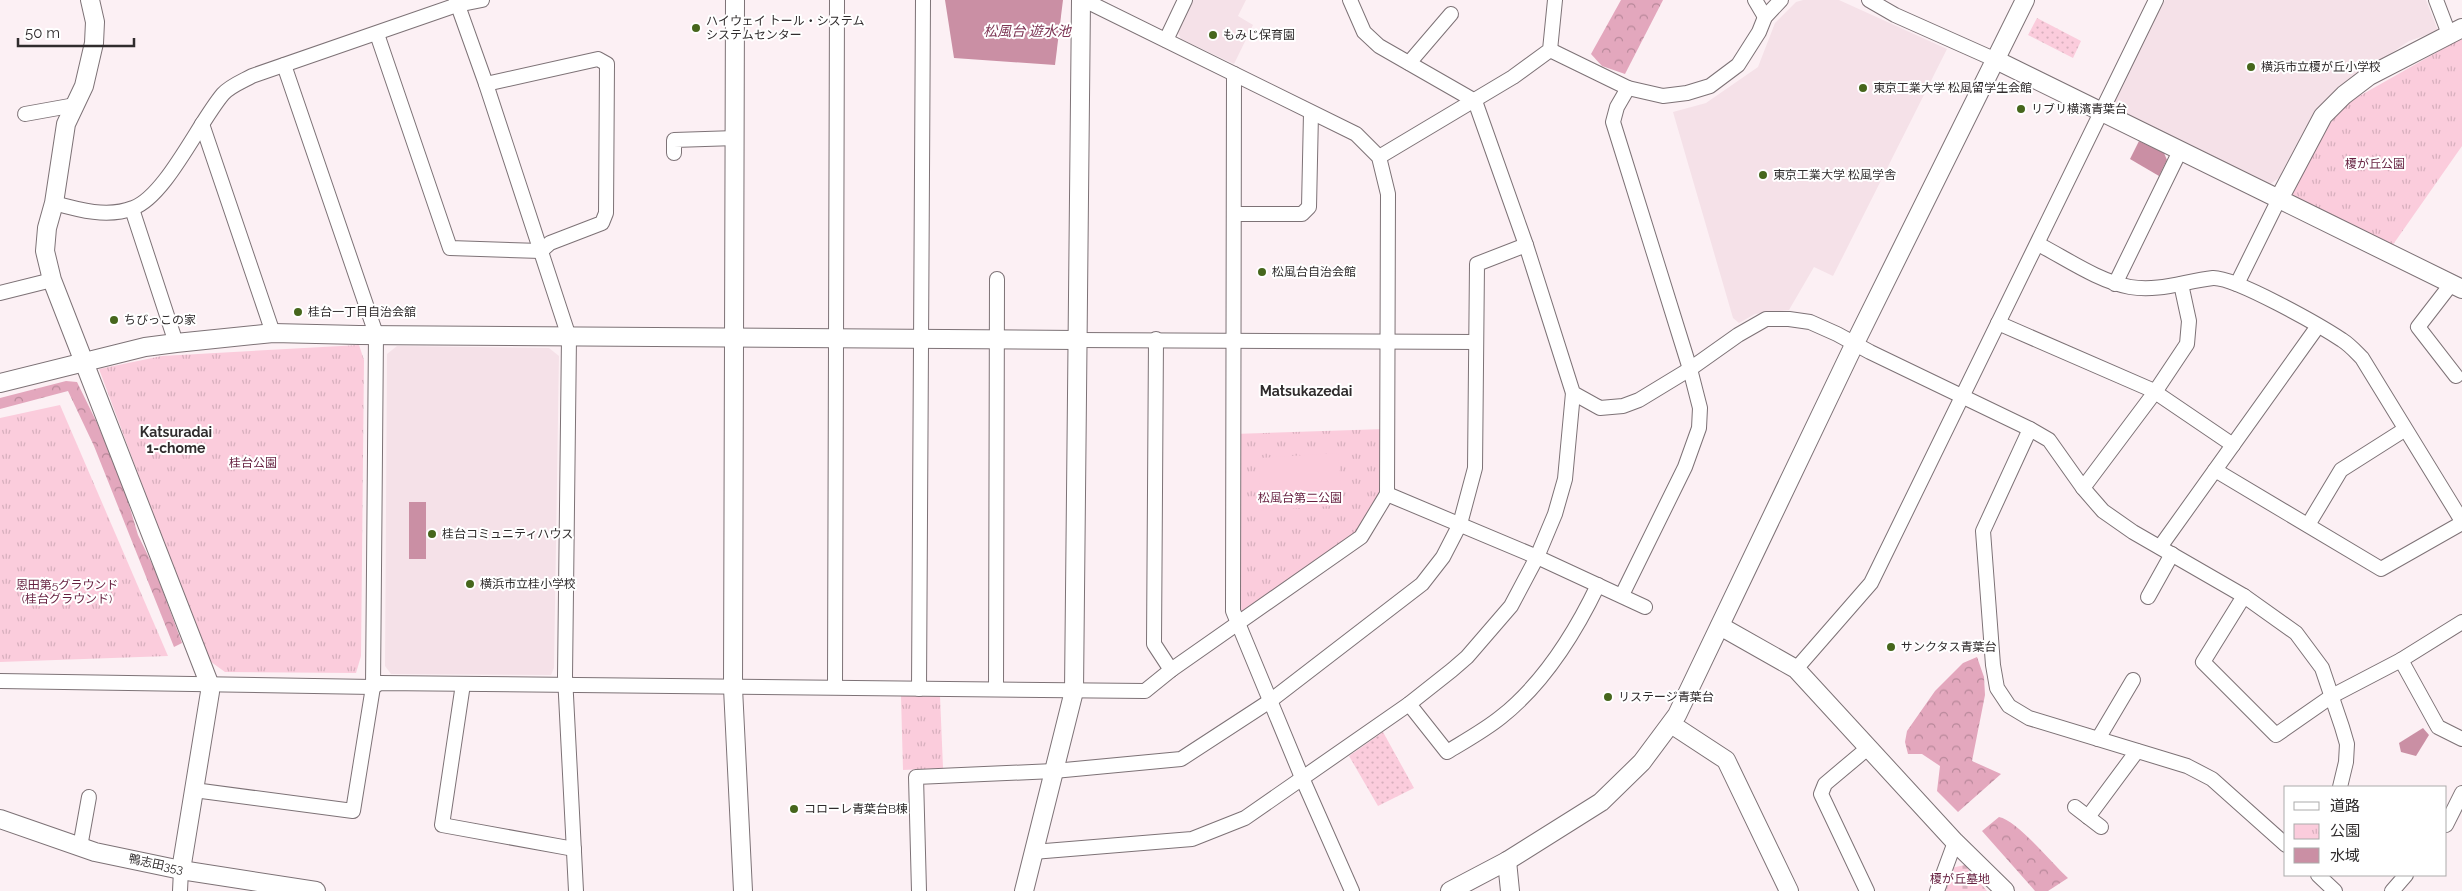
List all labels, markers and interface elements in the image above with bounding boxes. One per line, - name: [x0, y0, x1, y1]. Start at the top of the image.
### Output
- place label: ハイウェイ トール・システム システムセンター: [706, 14, 864, 42]
- scale bar: [18, 15, 134, 47]
- marker: ハイウェイ トール・システム システムセンター: [690, 22, 702, 34]
- water label: 松風台 遊水池: [983, 23, 1073, 39]
- text: 50 m: [25, 24, 60, 42]
- place label: もみじ保育園: [1223, 28, 1295, 42]
- marker: もみじ保育園: [1207, 29, 1219, 41]
- place label: 横浜市立榎が丘小学校: [2261, 60, 2381, 74]
- marker: 横浜市立榎が丘小学校: [2245, 61, 2257, 73]
- place label: 東京工業大学 松風留学生会館: [1873, 81, 2032, 95]
- marker: 東京工業大学 松風留学生会館: [1857, 82, 1869, 94]
- place label: リブリ横濱青葉台: [2031, 102, 2127, 116]
- marker: リブリ横濱青葉台: [2015, 103, 2027, 115]
- park label: 榎が丘公園: [2345, 157, 2405, 171]
- place label: 東京工業大学 松風学舎: [1773, 168, 1896, 182]
- marker: 東京工業大学 松風学舎: [1757, 169, 1769, 181]
- place label: 松風台自治会館: [1272, 265, 1356, 279]
- marker: 松風台自治会館: [1256, 266, 1268, 278]
- place label: 桂台一丁目自治会舘: [308, 305, 416, 319]
- marker: 桂台一丁目自治会舘: [292, 306, 304, 318]
- place label: ちびっこの家: [124, 313, 196, 327]
- marker: ちびっこの家: [108, 314, 120, 326]
- district label: Matsukazedai: [1260, 383, 1352, 399]
- district label: Katsuradai 1-chome: [140, 424, 212, 456]
- park label: 桂台公園: [229, 456, 277, 470]
- park label: 松風台第二公園: [1258, 491, 1342, 505]
- place label: 桂台コミュニティハウス: [442, 527, 573, 541]
- marker: 桂台コミュニティハウス: [426, 528, 438, 540]
- place label: 横浜市立桂小学校: [480, 577, 576, 591]
- park label: 恩田第5グラウンド (桂台グラウンド): [16, 578, 118, 606]
- marker: 横浜市立桂小学校: [464, 578, 476, 590]
- place label: サンクタス青葉台: [1901, 640, 1997, 654]
- marker: サンクタス青葉台: [1885, 641, 1897, 653]
- place label: リステージ青葉台: [1618, 690, 1714, 704]
- marker: リステージ青葉台: [1602, 691, 1614, 703]
- legend: [2284, 786, 2447, 876]
- text: 道路: [2330, 797, 2360, 815]
- place label: コローレ青葉台B棟: [804, 802, 908, 816]
- marker: コローレ青葉台B棟: [788, 803, 800, 815]
- text: 公園: [2330, 822, 2360, 840]
- text: 水域: [2330, 847, 2360, 865]
- street label: 鴨志田353: [127, 851, 185, 877]
- park label: 榎が丘墓地: [1930, 872, 1990, 886]

